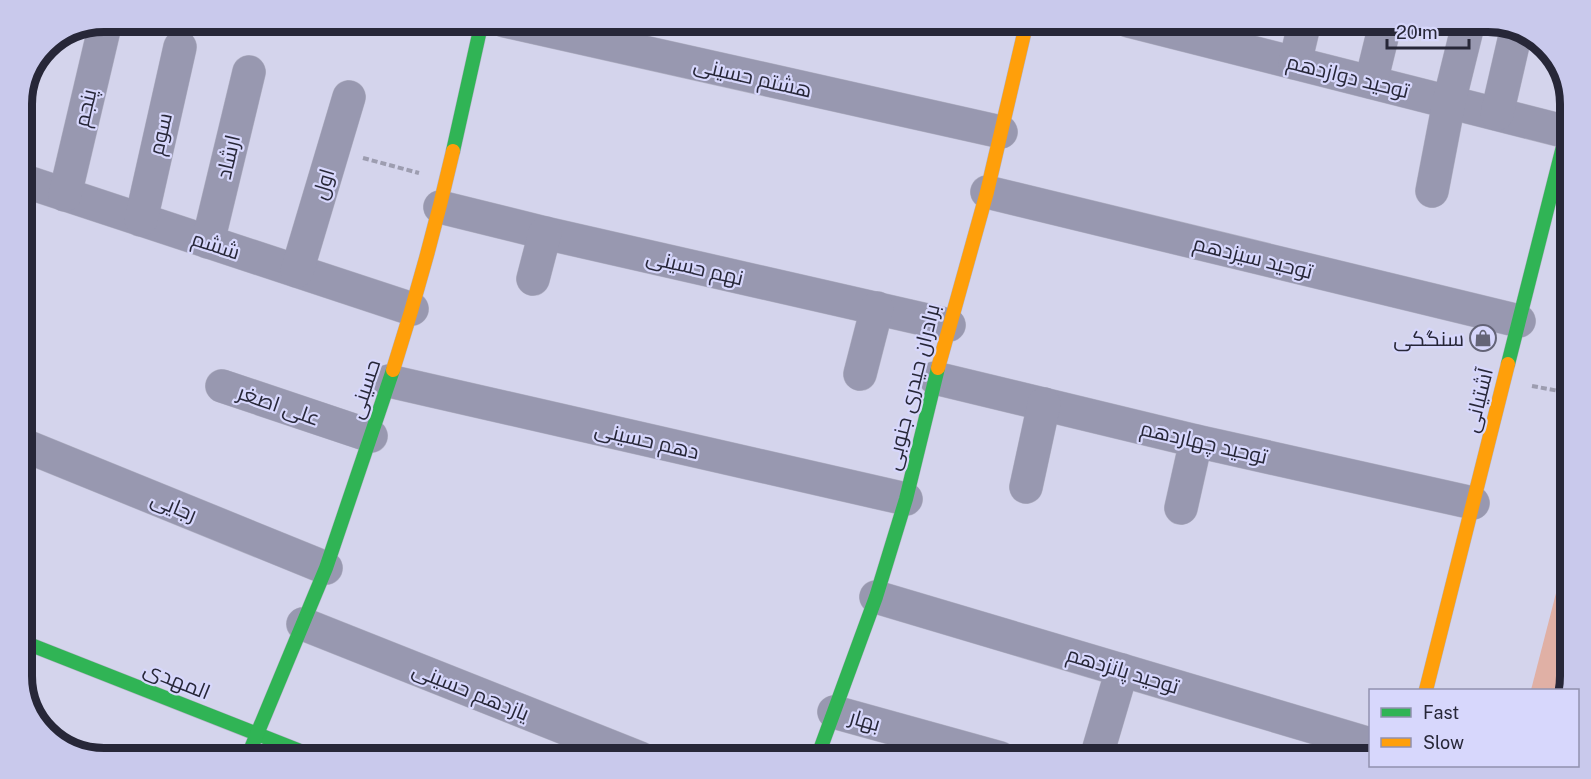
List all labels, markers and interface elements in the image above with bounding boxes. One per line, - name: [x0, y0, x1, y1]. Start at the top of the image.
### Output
- scale bar: [1387, 12, 1470, 50]
- text: 20 m: [1396, 22, 1438, 43]
- street label: توحید دوازدهم: [1284, 49, 1412, 105]
- street label: هشتم حسینی: [691, 51, 815, 105]
- street label: پنجم: [69, 86, 104, 130]
- street label: سوم: [143, 110, 179, 158]
- street label: ارشاد: [211, 132, 245, 182]
- street label: اول: [307, 165, 340, 203]
- street label: ششم: [188, 225, 243, 266]
- street label: توحید سیزدهم: [1190, 230, 1316, 286]
- street label: نهم حسینی: [643, 244, 746, 292]
- street label: برادران حیدری جنوبی: [879, 301, 946, 473]
- shop icon: سنگکی: [1468, 323, 1498, 353]
- place label: سنگکی: [1393, 326, 1464, 352]
- street label: حسینی: [343, 356, 386, 422]
- street label: آشتیانی: [1458, 365, 1499, 435]
- street label: علی اصغر: [233, 379, 323, 432]
- street label: توحید چهاردهم: [1137, 415, 1270, 471]
- street label: دهم حسینی: [592, 416, 702, 466]
- street label: رجایی: [147, 486, 201, 527]
- street label: توحید پانزدهم: [1063, 641, 1183, 701]
- street label: المهدی: [140, 655, 214, 706]
- street label: یازدهم حسینی: [408, 656, 533, 728]
- legend: [1369, 689, 1579, 767]
- text: Fast: [1423, 702, 1459, 723]
- street label: بهار: [845, 703, 883, 737]
- text: Slow: [1423, 732, 1464, 753]

